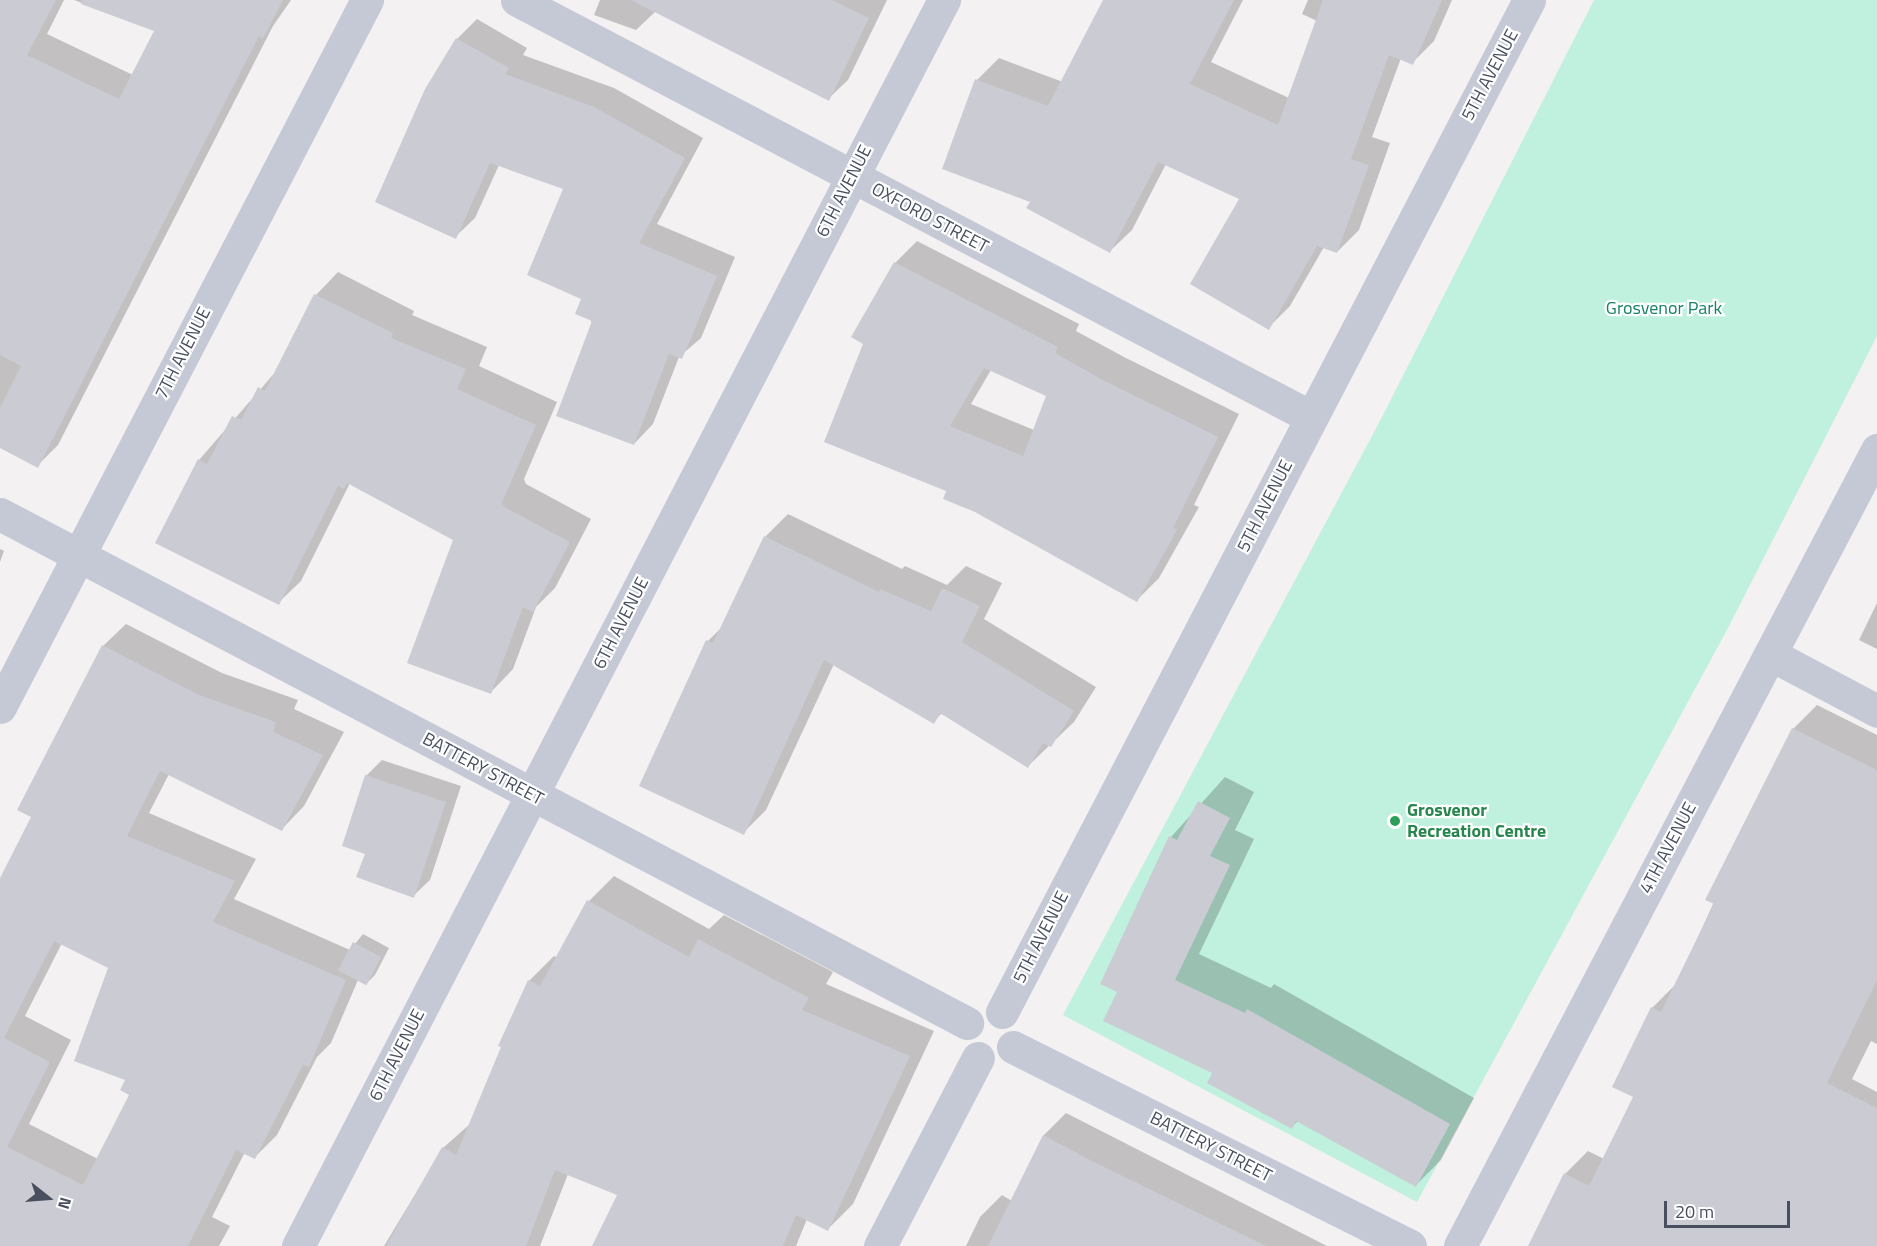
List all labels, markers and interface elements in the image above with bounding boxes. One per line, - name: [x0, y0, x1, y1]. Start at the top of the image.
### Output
- street label: 5TH AVENUE: [1457, 26, 1523, 124]
- street label: 6TH AVENUE: [812, 142, 876, 240]
- street label: OXFORD STREET: [868, 178, 992, 258]
- park label: Grosvenor Park: [1606, 297, 1722, 319]
- street label: 7TH AVENUE: [151, 304, 215, 402]
- street label: 5TH AVENUE: [1233, 457, 1297, 555]
- street label: 6TH AVENUE: [589, 574, 653, 672]
- street label: BATTERY STREET: [419, 728, 547, 810]
- street label: 4TH AVENUE: [1635, 799, 1701, 897]
- place label: Grosvenor Recreation Centre: [1407, 800, 1546, 842]
- marker: Grosvenor Recreation Centre: [1388, 814, 1402, 828]
- street label: 5TH AVENUE: [1009, 888, 1073, 986]
- street label: 6TH AVENUE: [365, 1006, 429, 1104]
- street label: BATTERY STREET: [1147, 1107, 1275, 1187]
- north arrow: [18, 1168, 78, 1228]
- scale bar: [1667, 1189, 1793, 1227]
- text: N: [52, 1194, 78, 1212]
- text: 20 m: [1675, 1198, 1714, 1225]

